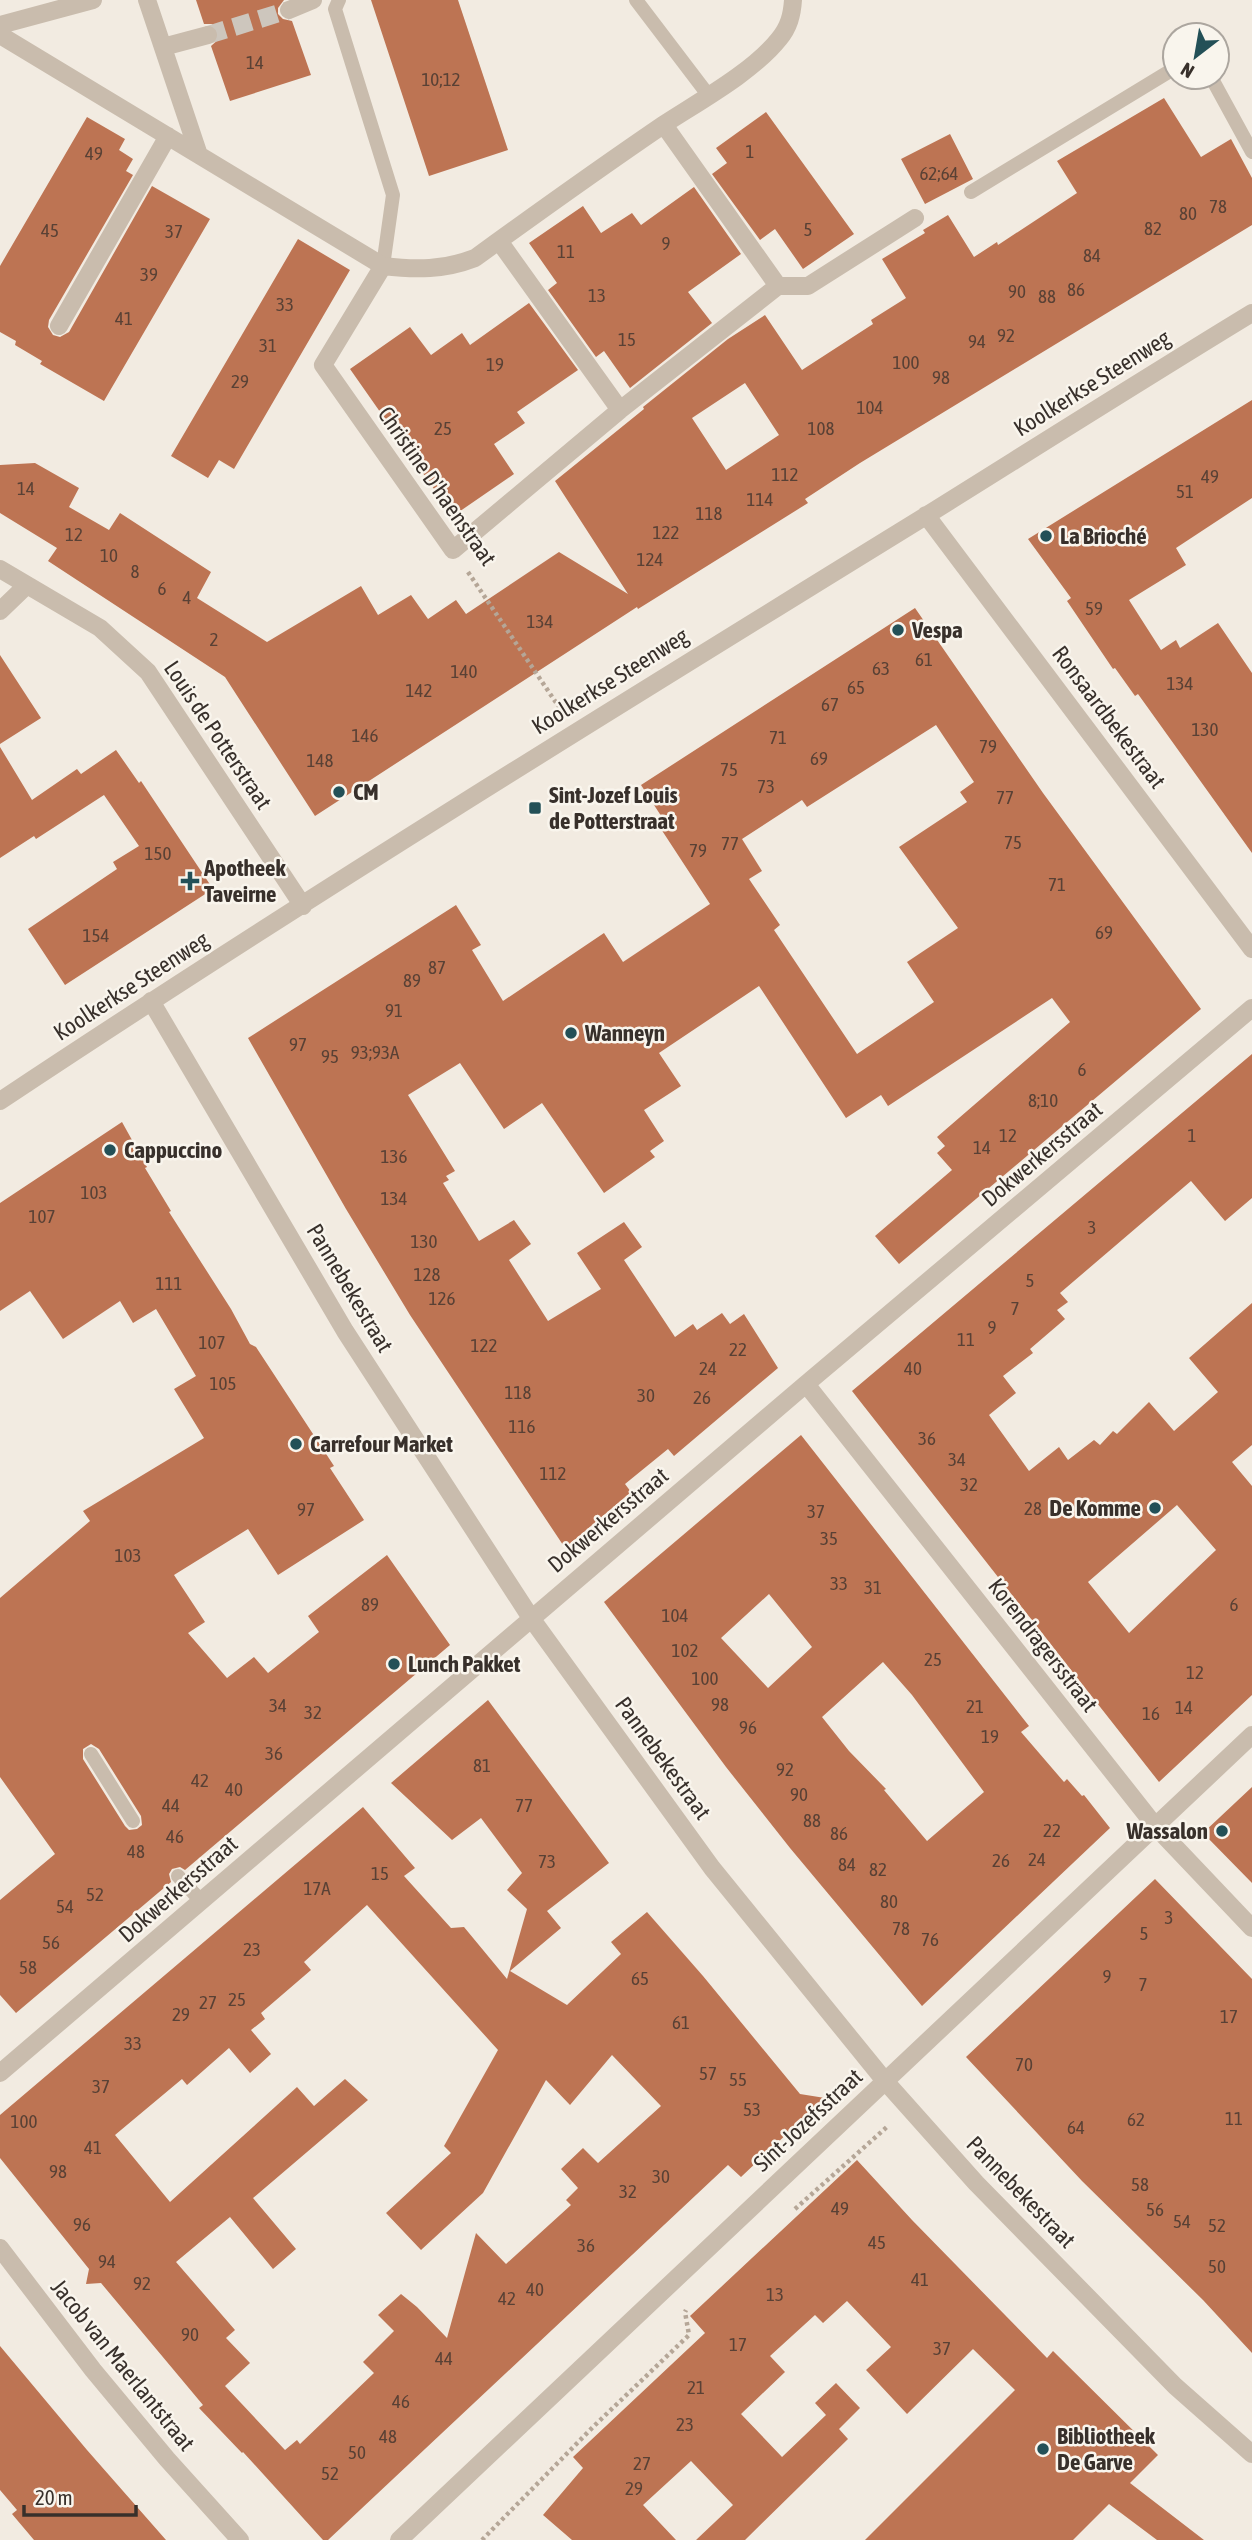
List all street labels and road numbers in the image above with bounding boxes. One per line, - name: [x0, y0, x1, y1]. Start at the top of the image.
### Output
- street label: Koolkerkse Steenweg: [1009, 324, 1175, 441]
- street label: Christine D'haenstraat: [373, 402, 501, 570]
- street label: Koolkerkse Steenweg: [527, 622, 693, 739]
- street label: Ronsaardbekestraat: [1047, 641, 1171, 793]
- street label: Louis de Potterstraat: [159, 656, 277, 814]
- street label: Koolkerkse Steenweg: [49, 926, 213, 1046]
- street label: Dokwerkersstraat: [977, 1096, 1107, 1212]
- street label: Pannebekestraat: [302, 1219, 398, 1357]
- street label: Dokwerkersstraat: [543, 1462, 673, 1578]
- street label: Korendragersstraat: [983, 1573, 1103, 1717]
- street label: Pannebekestraat: [610, 1692, 716, 1824]
- street label: Dokwerkersstraat: [113, 1830, 243, 1948]
- street label: Sint-Jozefsstraat: [748, 2063, 868, 2177]
- street label: Pannebekestraat: [961, 2131, 1081, 2253]
- street label: Jacob van Maerlantstraat: [46, 2274, 200, 2456]

